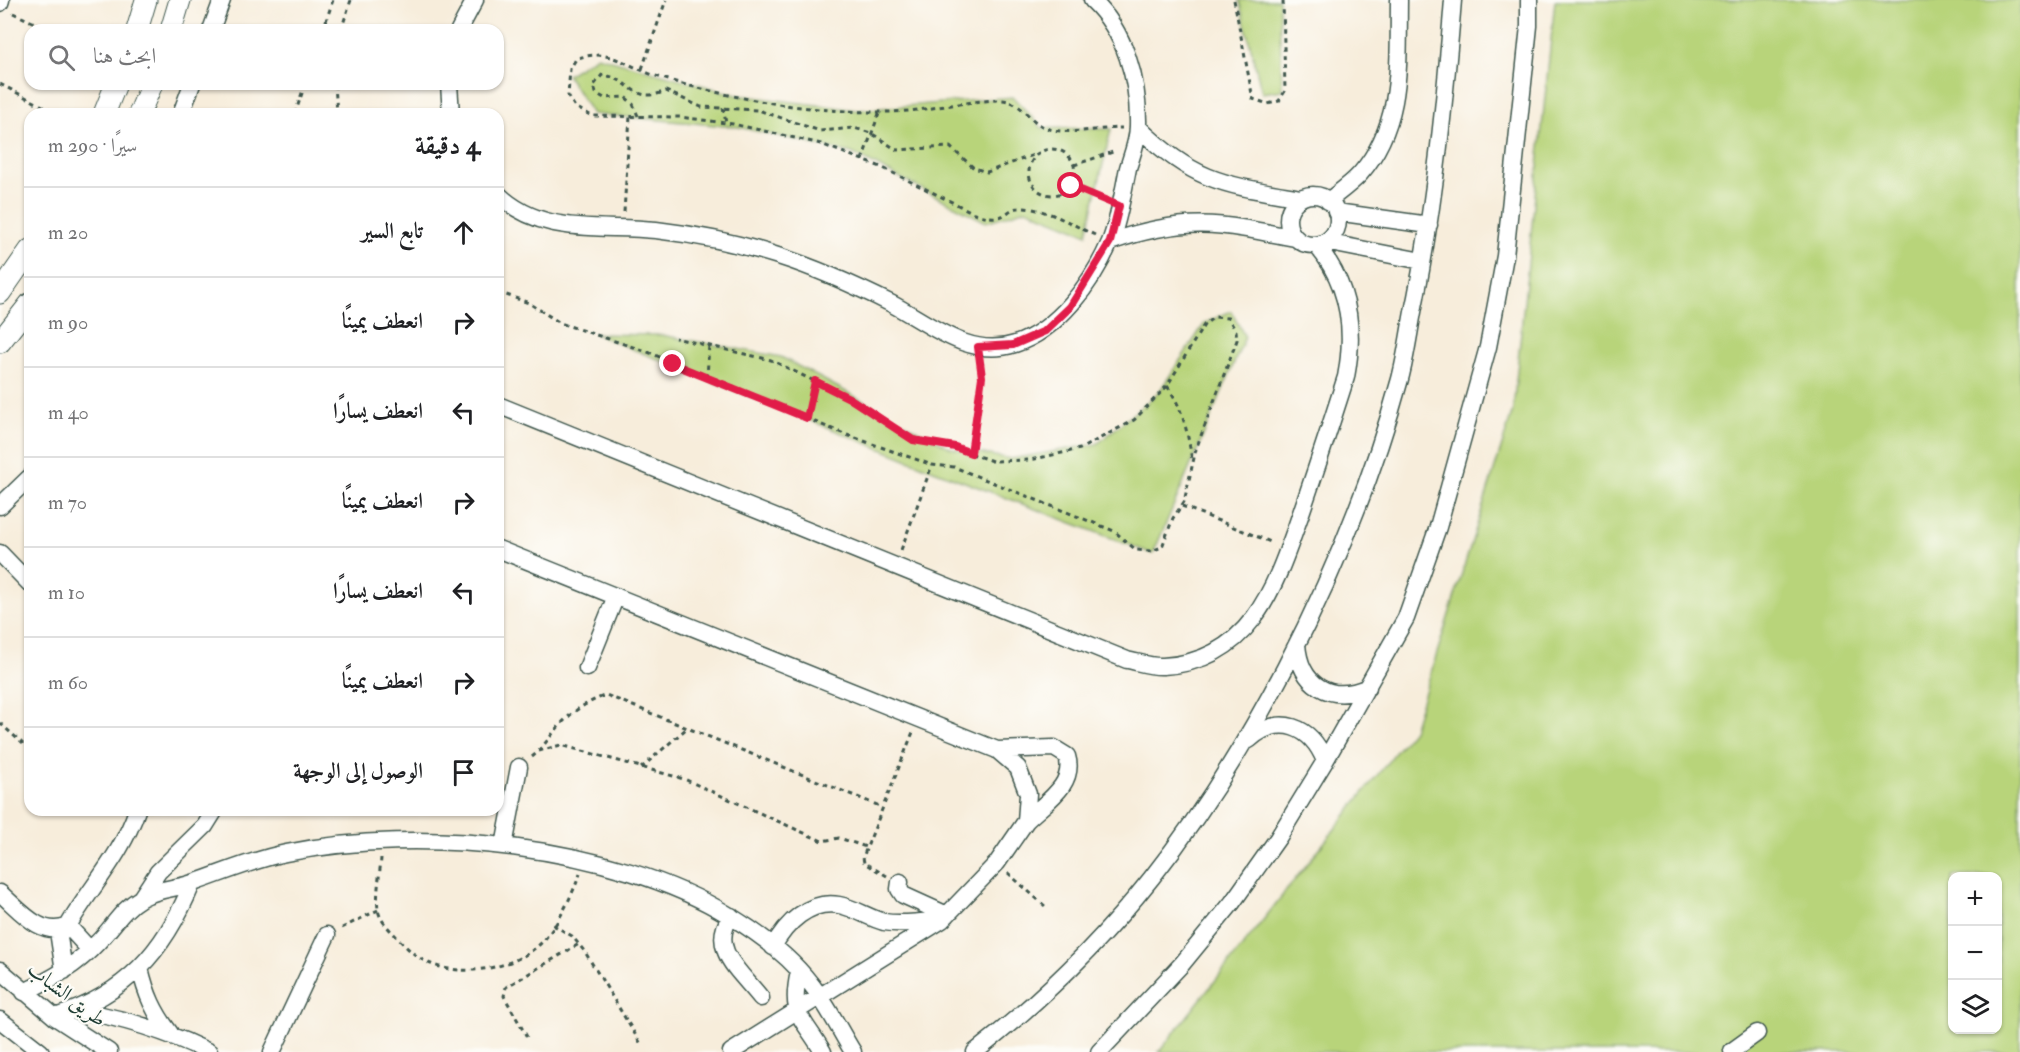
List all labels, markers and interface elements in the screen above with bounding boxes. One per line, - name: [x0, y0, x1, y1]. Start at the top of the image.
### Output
- search box: [24, 24, 504, 90]
- icon: search: [45, 41, 78, 74]
- text: ابحث هنا: [93, 42, 156, 70]
- text: 4 دقيقة: [415, 130, 480, 162]
- text: سيرًا · 290 m: [48, 133, 137, 158]
- route start: [1057, 172, 1083, 198]
- icon: ahead: [447, 216, 480, 249]
- text: تابع السير: [361, 217, 423, 245]
- text: 20 m: [48, 220, 88, 245]
- icon: right: [447, 306, 480, 339]
- text: انعطف يمينًا: [342, 307, 423, 335]
- text: 90 m: [48, 310, 88, 335]
- route end: [659, 350, 685, 376]
- icon: left: [447, 396, 480, 429]
- text: انعطف يسارًا: [333, 397, 423, 425]
- text: 40 m: [48, 400, 89, 425]
- icon: right: [447, 486, 480, 519]
- text: انعطف يمينًا: [342, 487, 423, 515]
- text: 70 m: [48, 490, 87, 515]
- icon: left: [447, 576, 480, 609]
- text: انعطف يسارًا: [333, 577, 423, 605]
- text: 10 m: [48, 580, 85, 605]
- icon: right: [447, 666, 480, 699]
- text: انعطف يمينًا: [342, 667, 423, 695]
- text: 60 m: [48, 670, 88, 695]
- icon: arrive: [447, 756, 480, 789]
- text: الوصول إلى الوجهة: [293, 757, 423, 785]
- map controls: [1948, 872, 2002, 1034]
- button: +: [1948, 872, 2002, 926]
- button: −: [1948, 926, 2002, 980]
- street label: طريق الشباب: [22, 956, 112, 1033]
- button: layers: [1948, 980, 2002, 1034]

